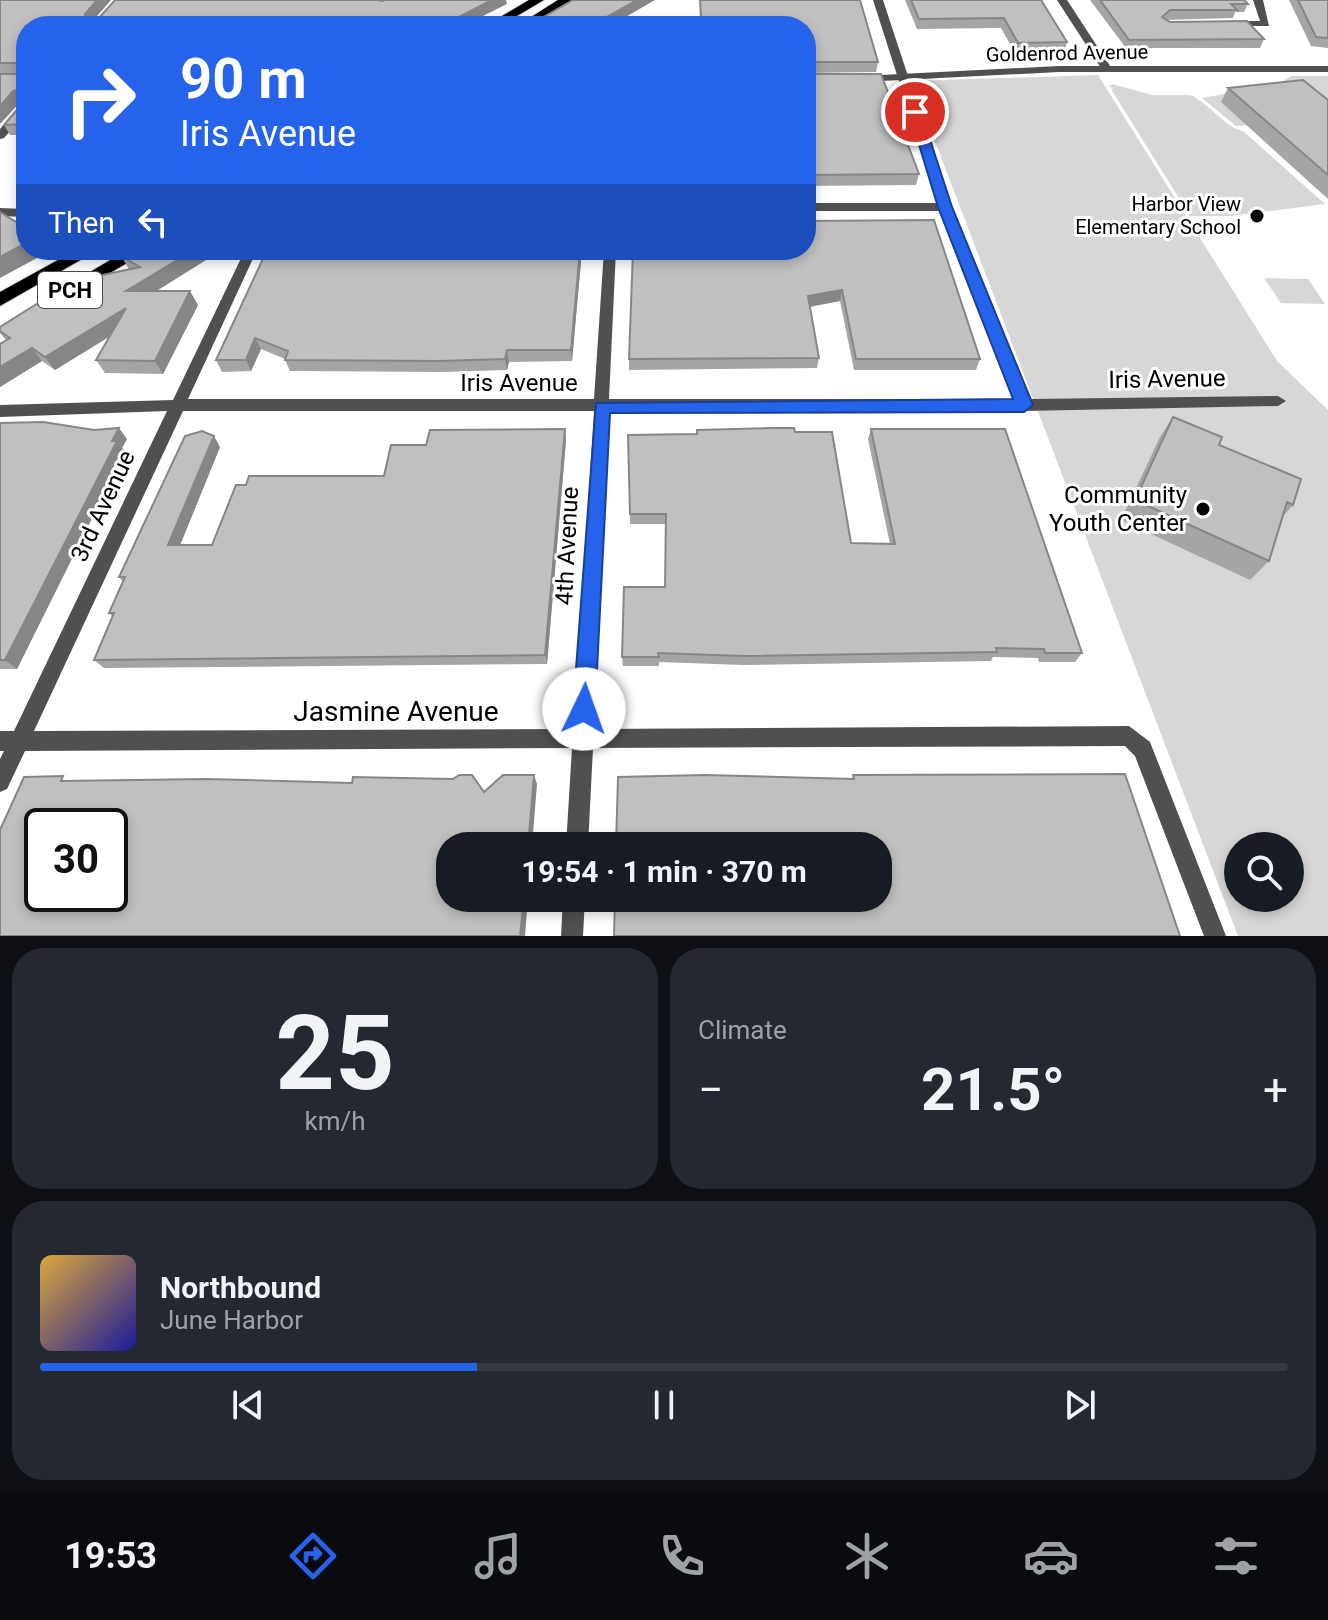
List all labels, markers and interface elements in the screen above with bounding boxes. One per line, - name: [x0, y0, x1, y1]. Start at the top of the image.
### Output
- street label: Goldenrod Avenue: [986, 40, 1148, 66]
- text: 90 m: [180, 46, 307, 112]
- icon: right: [48, 48, 152, 152]
- pin: [881, 78, 949, 146]
- icon: arrive: [893, 90, 937, 134]
- text: Iris Avenue: [180, 113, 356, 155]
- place label: Harbor View Elementary School: [1075, 192, 1241, 239]
- icon: left: [131, 200, 175, 244]
- text: Then: [48, 205, 115, 240]
- marker: Harbor View Elementary School: [1248, 207, 1266, 225]
- road number: PCH: [38, 272, 102, 308]
- street label: Iris Avenue: [1108, 364, 1226, 394]
- street label: Iris Avenue: [460, 369, 578, 397]
- street label: 3rd Avenue: [65, 446, 141, 566]
- place label: Community Youth Center: [1049, 481, 1188, 537]
- street label: 4th Avenue: [550, 486, 584, 606]
- marker: Community Youth Center: [1194, 500, 1212, 518]
- position arrow: [542, 667, 626, 751]
- street label: Jasmine Avenue: [293, 695, 499, 728]
- speed limit sign: 30: [24, 808, 128, 912]
- map controls: [1224, 832, 1304, 912]
- button: search: [1224, 832, 1304, 912]
- text: 19:54 · 1 min · 370 m: [521, 854, 807, 889]
- text: 25: [275, 993, 395, 1114]
- text: Climate: [698, 1015, 787, 1045]
- text: 21.5°: [921, 1054, 1065, 1125]
- text: −: [698, 1064, 723, 1116]
- text: +: [1263, 1064, 1288, 1116]
- text: km/h: [304, 1106, 366, 1136]
- text: Northbound: [160, 1270, 321, 1305]
- text: June Harbor: [160, 1305, 303, 1335]
- icon: previous: [226, 1383, 270, 1427]
- icon: pause: [642, 1383, 686, 1427]
- icon: next: [1058, 1383, 1102, 1427]
- icon: directions: [285, 1528, 341, 1584]
- icon: music: [470, 1528, 526, 1584]
- icon: phone: [654, 1528, 710, 1584]
- icon: climate: [839, 1528, 895, 1584]
- icon: car: [1023, 1528, 1079, 1584]
- icon: filters: [1208, 1528, 1264, 1584]
- text: 19:53: [64, 1535, 157, 1577]

